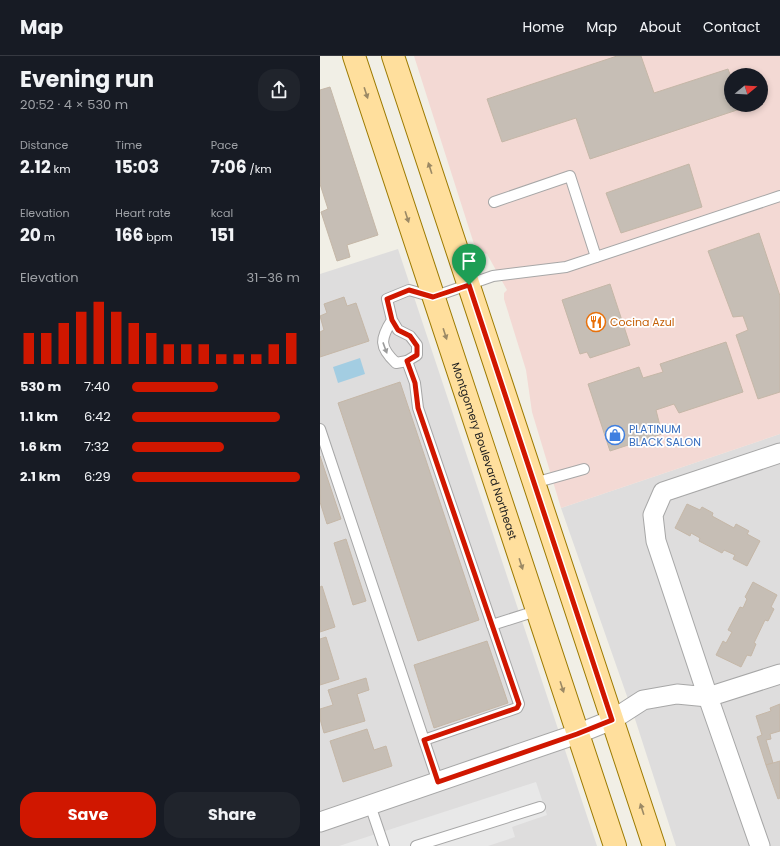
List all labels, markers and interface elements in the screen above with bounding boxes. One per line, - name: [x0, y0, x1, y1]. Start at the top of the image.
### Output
- text: Map: [20, 14, 63, 41]
- text: Home: [522, 17, 564, 37]
- text: Map: [586, 17, 617, 37]
- text: About: [639, 17, 681, 37]
- text: Contact: [703, 17, 760, 37]
- text: Evening run: [20, 64, 154, 95]
- north arrow: [724, 68, 768, 112]
- map controls: [724, 68, 768, 112]
- button: share: [258, 69, 300, 111]
- one-way arrow: [364, 87, 370, 99]
- text: 20:52 · 4 × 530 m: [20, 95, 128, 114]
- text: Distance: [20, 137, 68, 153]
- text: Time: [115, 137, 142, 153]
- text: Pace: [211, 137, 238, 153]
- text: 2.12: [20, 155, 51, 179]
- text: 15:03: [115, 155, 159, 179]
- text: 7:06: [211, 155, 247, 179]
- text: km: [51, 161, 71, 177]
- text: /km: [247, 161, 272, 177]
- one-way arrow: [427, 162, 433, 174]
- text: Elevation: [20, 205, 70, 221]
- text: Heart rate: [115, 205, 171, 221]
- text: kcal: [211, 205, 233, 221]
- one-way arrow: [404, 211, 410, 223]
- text: 20: [20, 223, 41, 247]
- text: 166: [115, 223, 143, 247]
- text: 151: [211, 223, 235, 247]
- text: m: [41, 229, 55, 245]
- text: bpm: [143, 229, 173, 245]
- pin: [452, 244, 486, 285]
- icon: arrive: [458, 250, 480, 272]
- text: Elevation: [20, 268, 79, 287]
- text: 31–36 m: [247, 268, 300, 287]
- restaurant icon: Cocina Azul: [585, 311, 607, 333]
- place label: Cocina Azul: [610, 314, 675, 330]
- one-way arrow: [443, 328, 449, 340]
- one-way arrow: [382, 342, 388, 354]
- street label: Montgomery Boulevard Northeast: [448, 360, 521, 542]
- text: 530 m: [20, 377, 61, 396]
- text: 7:40: [84, 377, 110, 396]
- text: 1.1 km: [20, 407, 58, 426]
- text: 6:42: [84, 407, 111, 426]
- place label: PLATINUM BLACK SALON: [629, 421, 701, 450]
- shop icon: PLATINUM BLACK SALON: [604, 424, 626, 446]
- text: 1.6 km: [20, 437, 61, 456]
- text: 7:32: [84, 437, 109, 456]
- text: 2.1 km: [20, 467, 61, 486]
- text: 6:29: [84, 467, 111, 486]
- one-way arrow: [518, 558, 524, 570]
- one-way arrow: [559, 682, 565, 694]
- button: Save: [20, 792, 156, 838]
- button: Share: [164, 792, 300, 838]
- one-way arrow: [639, 803, 645, 815]

